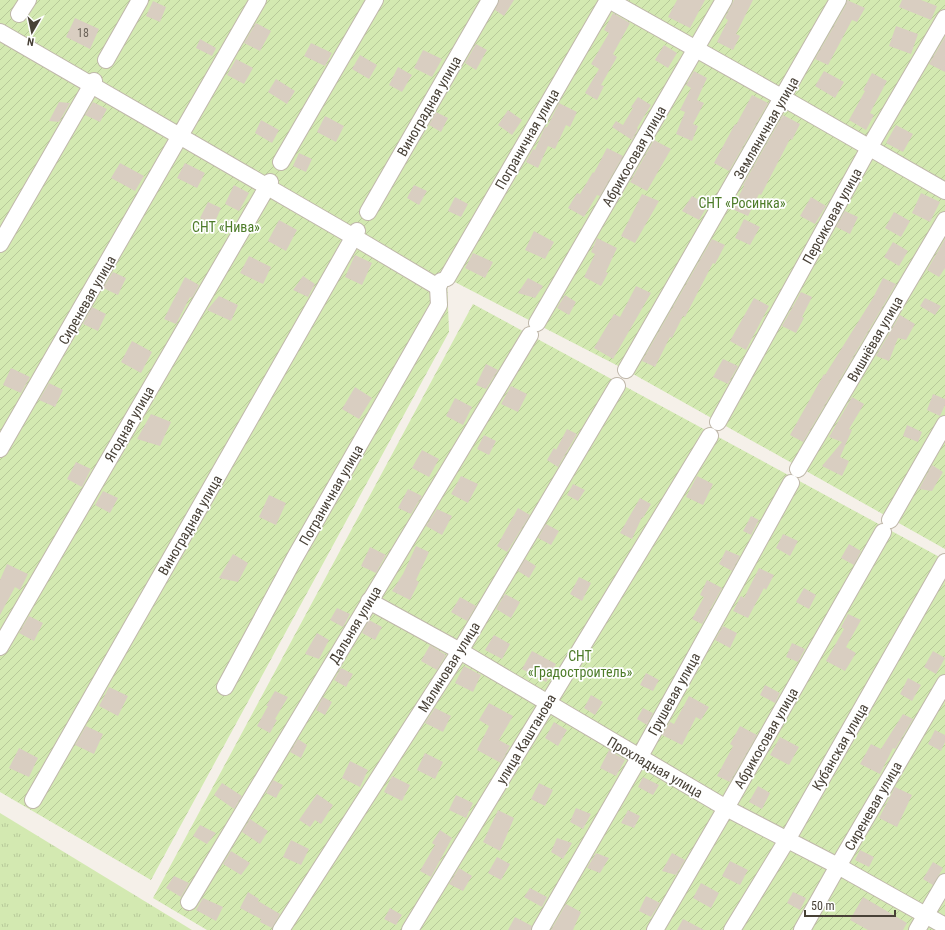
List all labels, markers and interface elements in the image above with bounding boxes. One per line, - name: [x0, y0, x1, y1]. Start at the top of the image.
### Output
- north arrow: [12, 12, 52, 52]
- house number: 18: [77, 26, 89, 40]
- text: N: [26, 34, 35, 48]
- street label: Виноградная улица: [394, 53, 464, 159]
- street label: Земляничная улица: [730, 74, 802, 182]
- street label: Пограничная улица: [492, 86, 562, 192]
- street label: Абрикосовая улица: [599, 103, 669, 209]
- street label: Персиковая улица: [799, 165, 865, 267]
- park label: СНТ «Росинка»: [698, 195, 786, 211]
- park label: СНТ «Нива»: [192, 219, 260, 235]
- street label: Сиреневая улица: [55, 253, 119, 347]
- street label: Вишнёвая улица: [844, 293, 906, 385]
- street label: Ягодная улица: [101, 383, 157, 465]
- street label: Пограничная улица: [296, 442, 366, 548]
- street label: Виноградная улица: [155, 472, 225, 578]
- street label: Дальняя улица: [326, 583, 384, 667]
- street label: Малиновая улица: [415, 619, 483, 715]
- park label: СНТ «Градостроитель»: [528, 648, 632, 680]
- street label: Грушевая улица: [645, 650, 703, 738]
- street label: Абрикосовая улица: [731, 685, 801, 791]
- street label: улица Каштанова: [493, 691, 559, 787]
- street label: Кубанская улица: [809, 701, 871, 793]
- street label: Прохладная улица: [604, 733, 706, 801]
- street label: Сиреневая улица: [841, 759, 905, 853]
- scale bar: [805, 892, 895, 918]
- text: 50 m: [811, 899, 835, 913]

